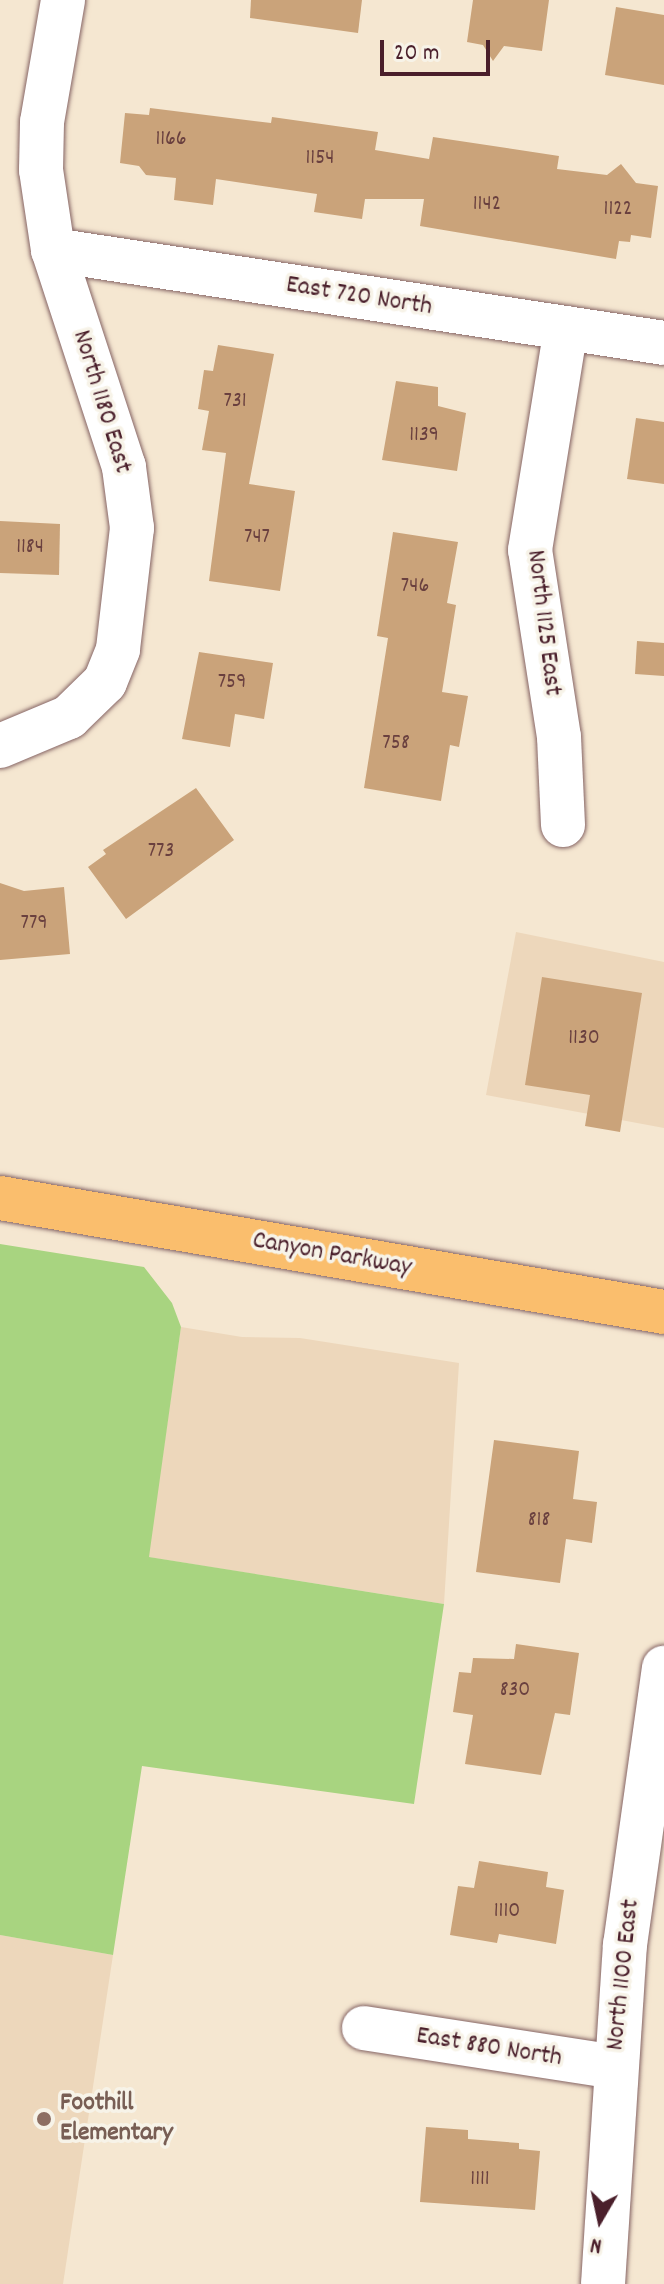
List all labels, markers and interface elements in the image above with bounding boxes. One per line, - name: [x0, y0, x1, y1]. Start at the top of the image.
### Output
- scale bar: [384, 24, 494, 74]
- text: 20 m: [394, 37, 440, 71]
- house number: 1166: [155, 127, 187, 153]
- house number: 1154: [306, 146, 334, 172]
- house number: 1142: [473, 192, 501, 218]
- house number: 1122: [604, 197, 632, 223]
- street label: East 720 North: [284, 270, 434, 324]
- street label: North 1180 East: [64, 327, 138, 477]
- house number: 731: [223, 389, 247, 415]
- house number: 1139: [409, 423, 439, 449]
- house number: 747: [244, 525, 270, 551]
- house number: 1184: [16, 535, 44, 561]
- street label: North 1125 East: [519, 548, 567, 698]
- house number: 746: [401, 574, 429, 600]
- house number: 759: [218, 670, 246, 696]
- house number: 758: [382, 731, 410, 757]
- house number: 773: [148, 839, 174, 865]
- house number: 779: [21, 911, 47, 937]
- house number: 1130: [568, 1026, 600, 1052]
- street label: Canyon Parkway: [250, 1226, 414, 1284]
- house number: 818: [528, 1508, 550, 1534]
- house number: 830: [500, 1678, 530, 1704]
- street label: North 1100 East: [601, 1898, 647, 2052]
- house number: 1110: [494, 1899, 520, 1925]
- street label: East 880 North: [414, 2021, 564, 2075]
- place label: Foothill Elementary: [60, 2088, 173, 2150]
- marker: Foothill Elementary: [35, 2110, 53, 2128]
- house number: 1111: [470, 2167, 490, 2193]
- north arrow: [560, 2180, 640, 2260]
- text: N: [588, 2228, 604, 2260]

